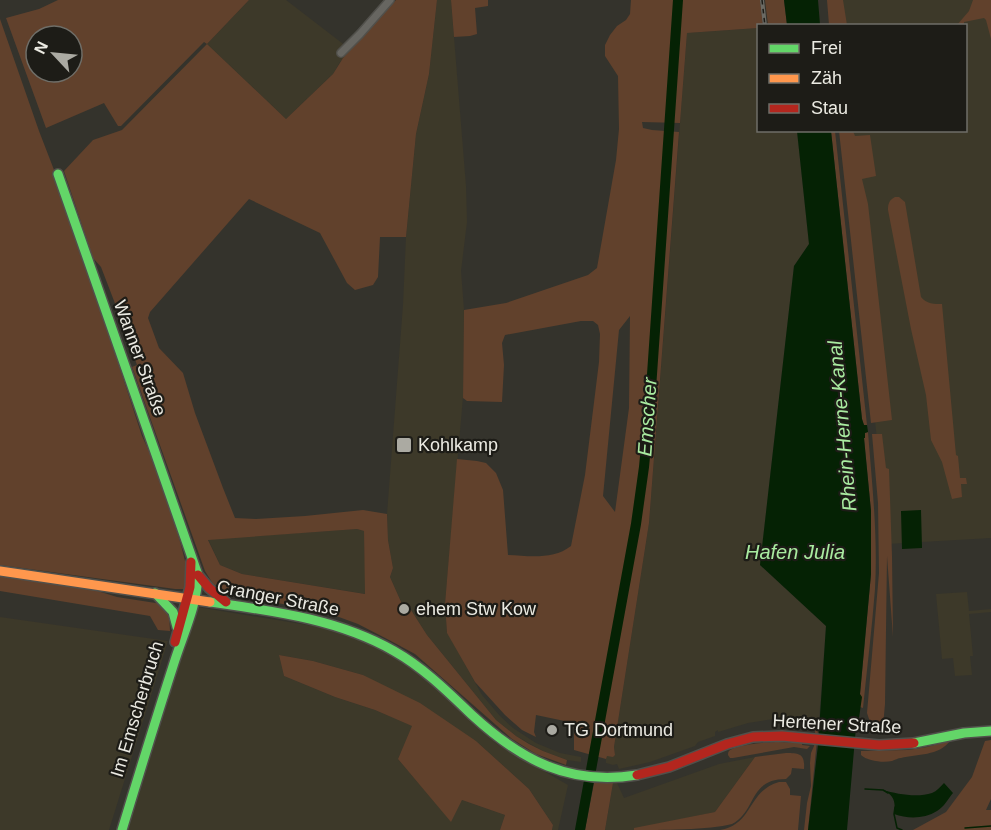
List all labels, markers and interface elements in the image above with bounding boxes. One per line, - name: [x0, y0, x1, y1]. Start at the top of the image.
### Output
- north arrow: [24, 24, 84, 84]
- legend: [757, 24, 967, 132]
- text: Frei: [811, 38, 842, 58]
- text: N: [31, 39, 51, 57]
- text: Zäh: [811, 68, 842, 88]
- text: Stau: [811, 98, 848, 118]
- street label: Wanner Straße: [110, 298, 170, 418]
- water label: Rhein-Herne-Kanal: [824, 339, 860, 512]
- water label: Emscher: [633, 376, 661, 457]
- place label: Kohlkamp: [418, 435, 498, 455]
- marker: Kohlkamp: [395, 436, 413, 454]
- water label: Hafen Julia: [745, 541, 845, 563]
- street label: Cranger Straße: [215, 576, 341, 620]
- place label: ehem Stw Kow: [416, 599, 537, 619]
- marker: ehem Stw Kow: [397, 602, 411, 616]
- street label: Im Emscherbruch: [107, 639, 167, 779]
- street label: Hertener Straße: [772, 711, 902, 737]
- place label: TG Dortmund: [564, 720, 673, 740]
- marker: TG Dortmund: [545, 723, 559, 737]

